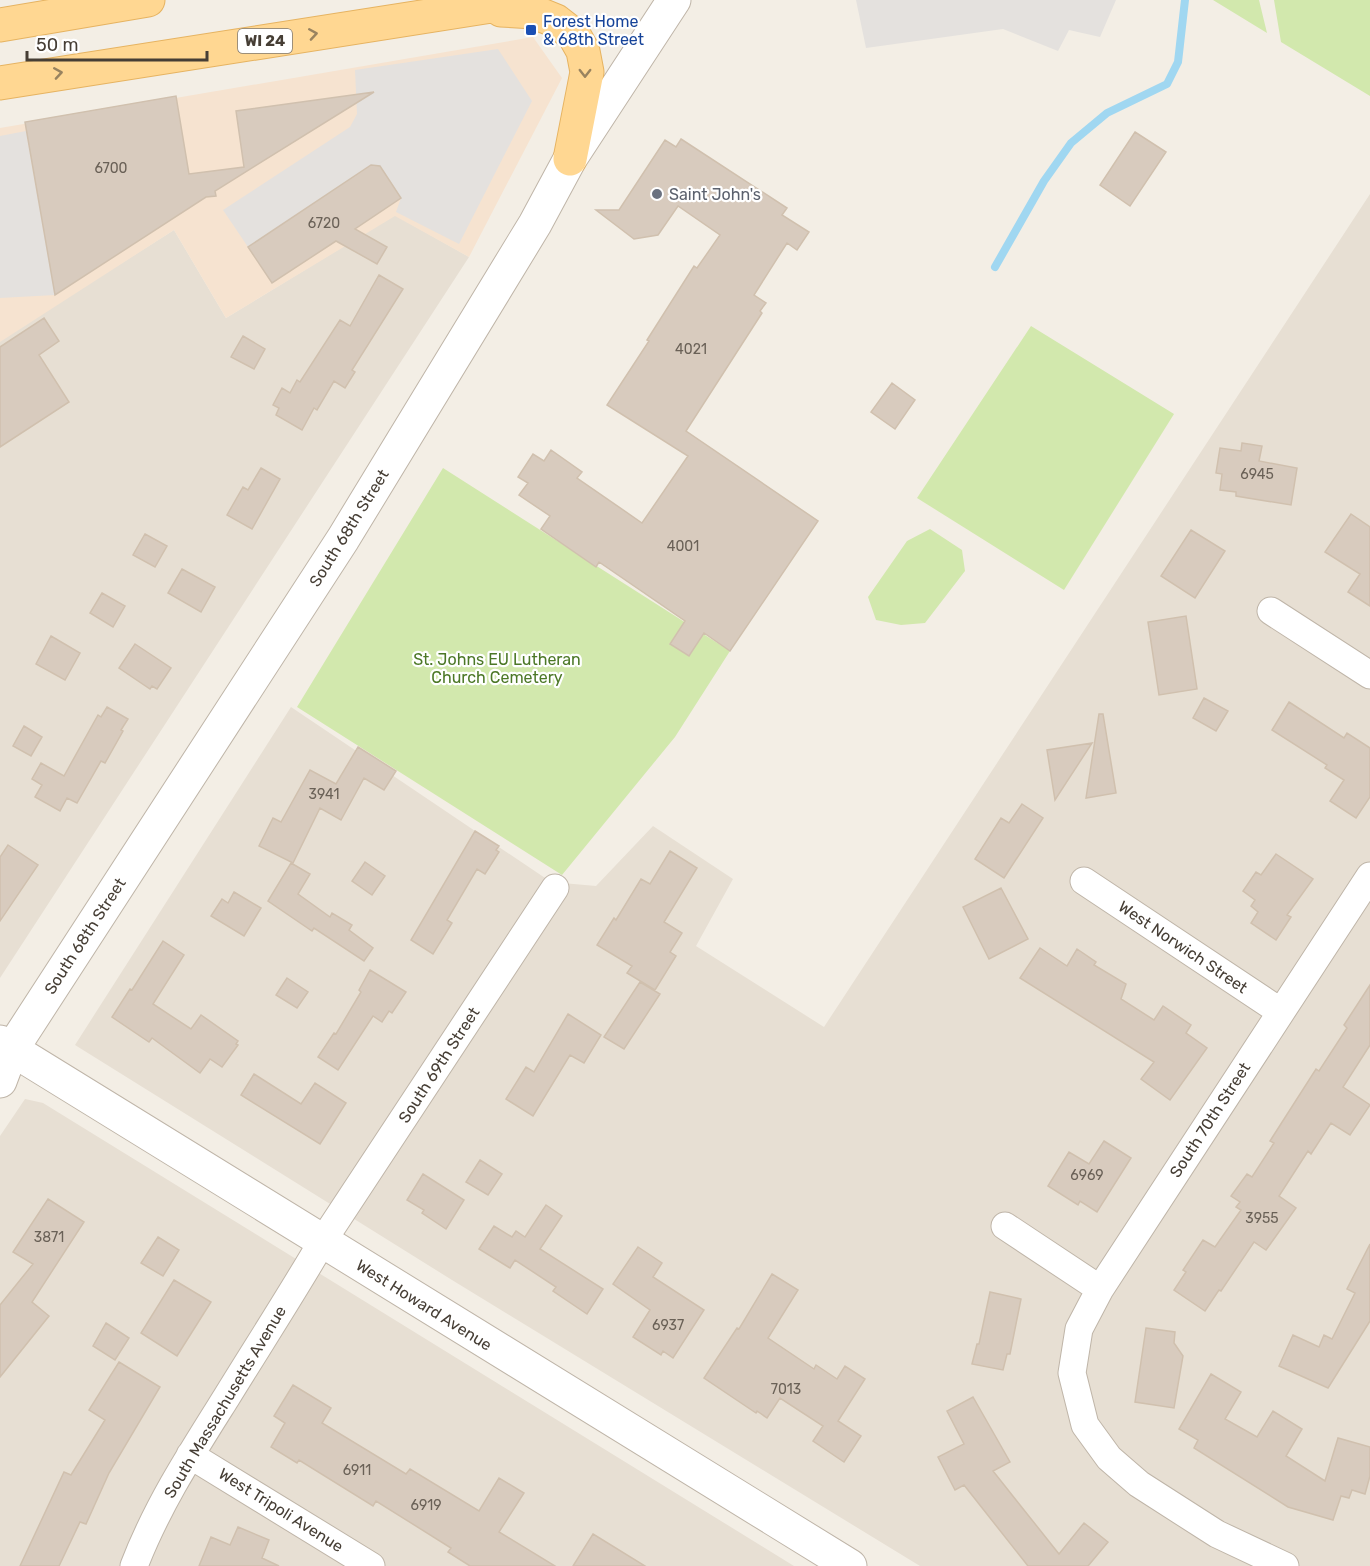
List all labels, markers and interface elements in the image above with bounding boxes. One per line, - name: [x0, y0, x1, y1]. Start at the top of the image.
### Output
- place label: Forest Home & 68th Street: [543, 12, 644, 49]
- marker: Forest Home & 68th Street: [524, 23, 538, 37]
- scale bar: [27, 24, 207, 62]
- one-way arrow: [307, 28, 317, 41]
- road number: WI 24: [238, 29, 292, 53]
- text: 50 m: [36, 34, 79, 56]
- one-way arrow: [52, 67, 62, 80]
- one-way arrow: [579, 68, 591, 77]
- house number: 6700: [95, 160, 128, 177]
- place label: Saint John's: [669, 185, 761, 204]
- marker: Saint John's: [650, 187, 664, 201]
- house number: 6720: [308, 215, 340, 232]
- house number: 4021: [675, 341, 707, 358]
- street label: South 68th Street: [305, 466, 393, 590]
- house number: 6945: [1240, 466, 1274, 483]
- house number: 4001: [667, 538, 699, 555]
- park label: St. Johns EU Lutheran Church Cemetery: [413, 650, 581, 687]
- house number: 3941: [309, 786, 339, 803]
- street label: South 68th Street: [40, 874, 130, 998]
- street label: West Norwich Street: [1115, 897, 1251, 997]
- street label: South 69th Street: [395, 1004, 483, 1126]
- street label: South 70th Street: [1166, 1059, 1254, 1181]
- house number: 6969: [1070, 1167, 1104, 1184]
- house number: 3955: [1245, 1210, 1279, 1227]
- house number: 3871: [34, 1229, 64, 1246]
- street label: West Howard Avenue: [353, 1255, 495, 1355]
- street label: South Massachusetts Avenue: [160, 1302, 290, 1502]
- house number: 6937: [652, 1317, 684, 1334]
- house number: 7013: [771, 1381, 801, 1398]
- house number: 6911: [343, 1462, 371, 1479]
- street label: West Tripoli Avenue: [215, 1464, 347, 1556]
- house number: 6919: [410, 1497, 442, 1514]

